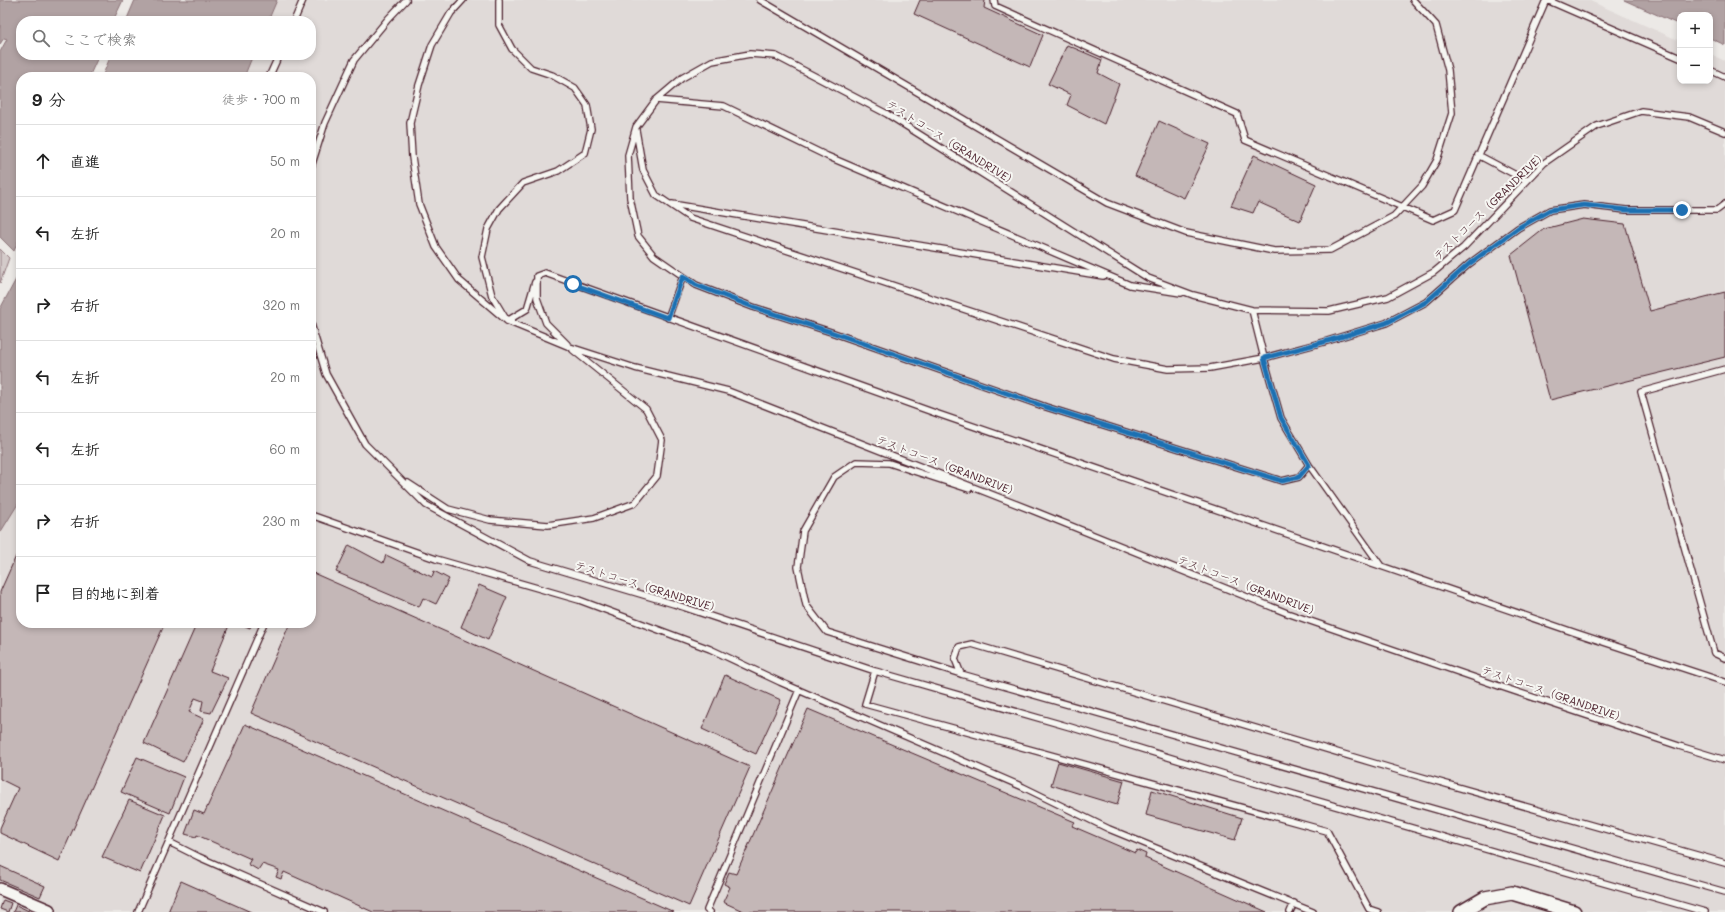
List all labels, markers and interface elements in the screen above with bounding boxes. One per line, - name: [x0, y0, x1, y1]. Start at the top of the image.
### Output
- map controls: [1677, 12, 1713, 84]
- button: +: [1677, 12, 1713, 48]
- search box: [16, 16, 316, 60]
- icon: search: [30, 27, 52, 49]
- text: ここで検索: [62, 29, 137, 49]
- button: −: [1677, 48, 1713, 84]
- text: 9 分: [32, 88, 65, 110]
- text: 徒歩 · 700 m: [222, 90, 300, 107]
- street label: テストコース（GRANDRIVE）: [884, 96, 1021, 189]
- street label: テストコース（GRANDRIVE）: [1430, 146, 1550, 263]
- icon: ahead: [32, 150, 54, 172]
- text: 直進: [70, 151, 100, 171]
- text: 50 m: [270, 152, 300, 169]
- route end: [1673, 201, 1691, 219]
- icon: left: [32, 222, 54, 244]
- text: 左折: [70, 223, 100, 243]
- text: 20 m: [270, 224, 300, 241]
- route start: [564, 275, 582, 293]
- icon: right: [32, 294, 54, 316]
- text: 右折: [70, 295, 100, 315]
- text: 320 m: [263, 296, 300, 313]
- icon: left: [32, 366, 54, 388]
- text: 左折: [70, 367, 100, 387]
- text: 20 m: [270, 368, 300, 385]
- street label: テストコース（GRANDRIVE）: [875, 431, 1022, 500]
- icon: left: [32, 438, 54, 460]
- text: 左折: [70, 439, 100, 459]
- text: 60 m: [270, 440, 300, 457]
- icon: right: [32, 510, 54, 532]
- text: 右折: [70, 511, 100, 531]
- text: 230 m: [263, 512, 300, 529]
- street label: テストコース（GRANDRIVE）: [1176, 551, 1323, 620]
- street label: テストコース（GRANDRIVE）: [573, 557, 723, 616]
- icon: arrive: [32, 582, 54, 604]
- text: 目的地に到着: [70, 583, 160, 603]
- street label: テストコース（GRANDRIVE）: [1480, 662, 1628, 725]

